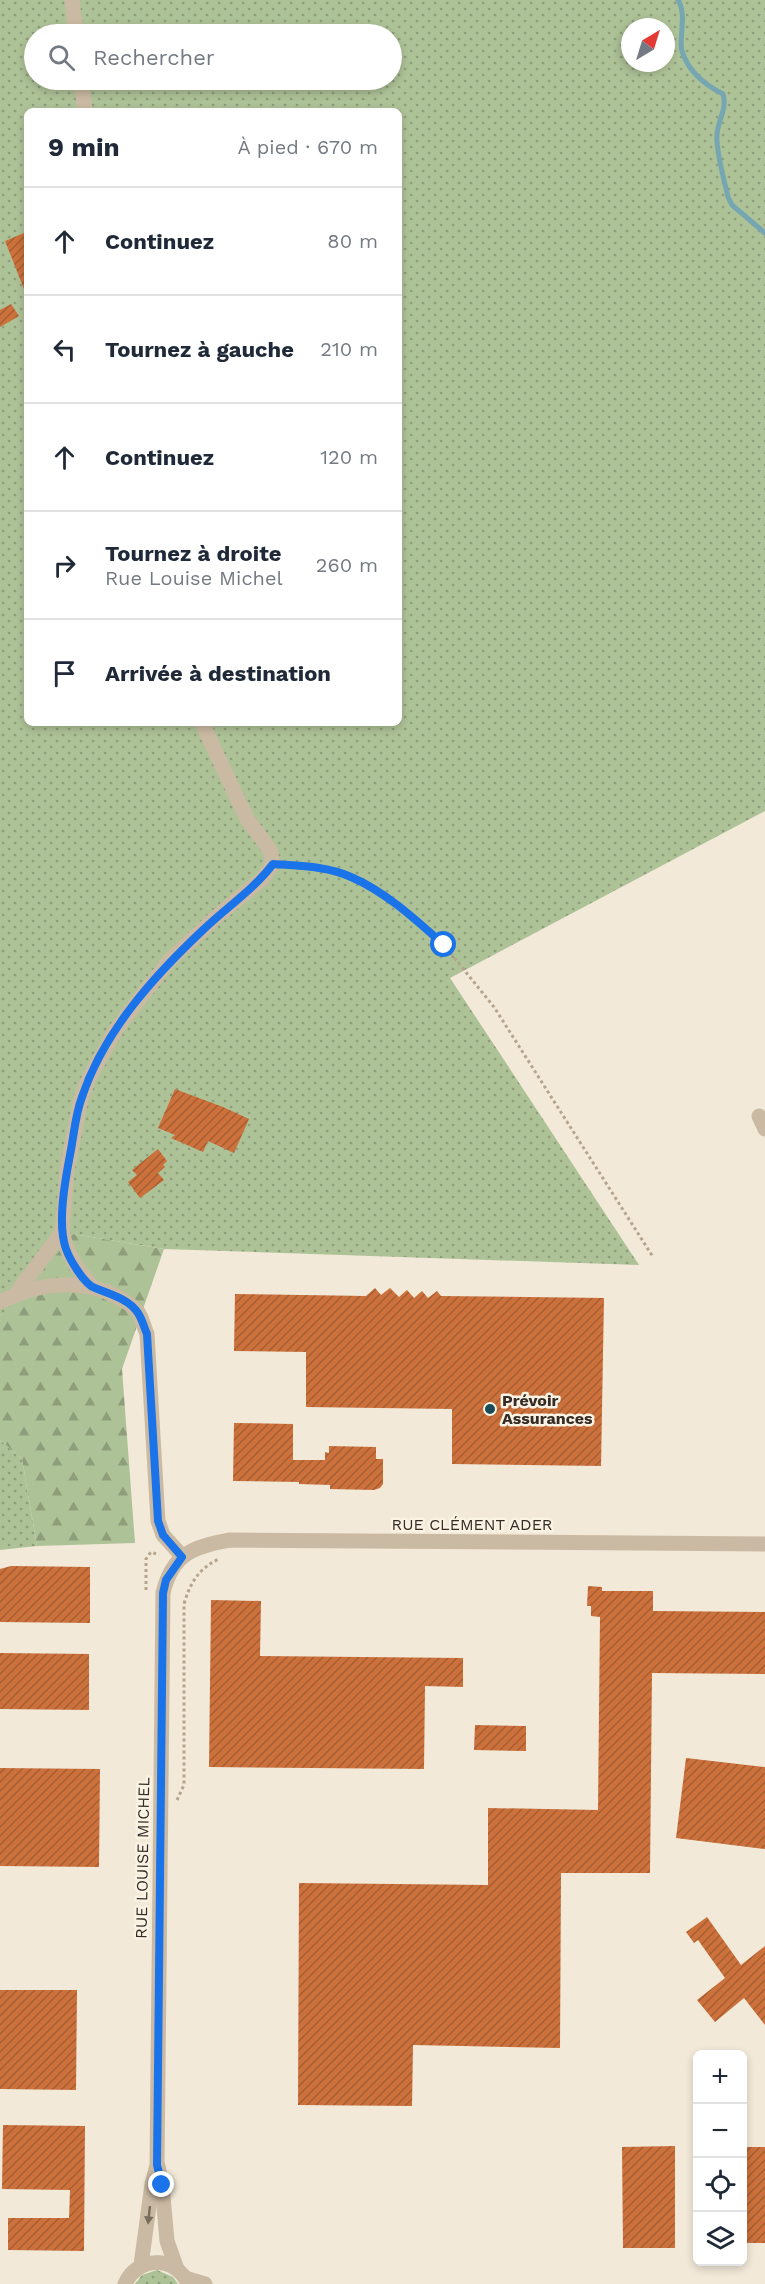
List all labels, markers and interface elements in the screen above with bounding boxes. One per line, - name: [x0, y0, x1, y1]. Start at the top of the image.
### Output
- north arrow: [621, 18, 675, 72]
- search box: [24, 24, 402, 90]
- icon: search: [45, 41, 78, 74]
- text: Rechercher: [93, 45, 215, 70]
- text: 9 min: [48, 132, 120, 162]
- text: À pied · 670 m: [238, 135, 378, 159]
- icon: ahead: [48, 225, 81, 258]
- text: Continuez: [105, 229, 214, 254]
- text: 80 m: [327, 229, 378, 253]
- icon: left: [48, 333, 81, 366]
- text: Tournez à gauche: [105, 337, 294, 362]
- text: 210 m: [320, 337, 378, 361]
- icon: ahead: [48, 441, 81, 474]
- text: Continuez: [105, 445, 214, 470]
- text: 120 m: [320, 445, 378, 469]
- text: Tournez à droite: [105, 541, 282, 566]
- icon: right: [48, 549, 81, 582]
- text: 260 m: [316, 553, 378, 577]
- text: Rue Louise Michel: [105, 566, 283, 590]
- icon: arrive: [48, 657, 81, 690]
- text: Arrivée à destination: [105, 661, 331, 686]
- route start: [430, 931, 456, 957]
- place label: Prévoir Assurances: [502, 1391, 593, 1428]
- marker: Prévoir Assurances: [483, 1402, 497, 1416]
- street label: RUE CLÉMENT ADER: [392, 1515, 553, 1534]
- street label: RUE LOUISE MICHEL: [132, 1777, 153, 1939]
- map controls: [693, 2050, 747, 2266]
- button: +: [693, 2050, 747, 2104]
- button: −: [693, 2104, 747, 2158]
- button: locate: [693, 2158, 747, 2212]
- route end: [148, 2171, 174, 2197]
- one-way arrow: [144, 2205, 154, 2224]
- button: layers: [693, 2212, 747, 2266]

